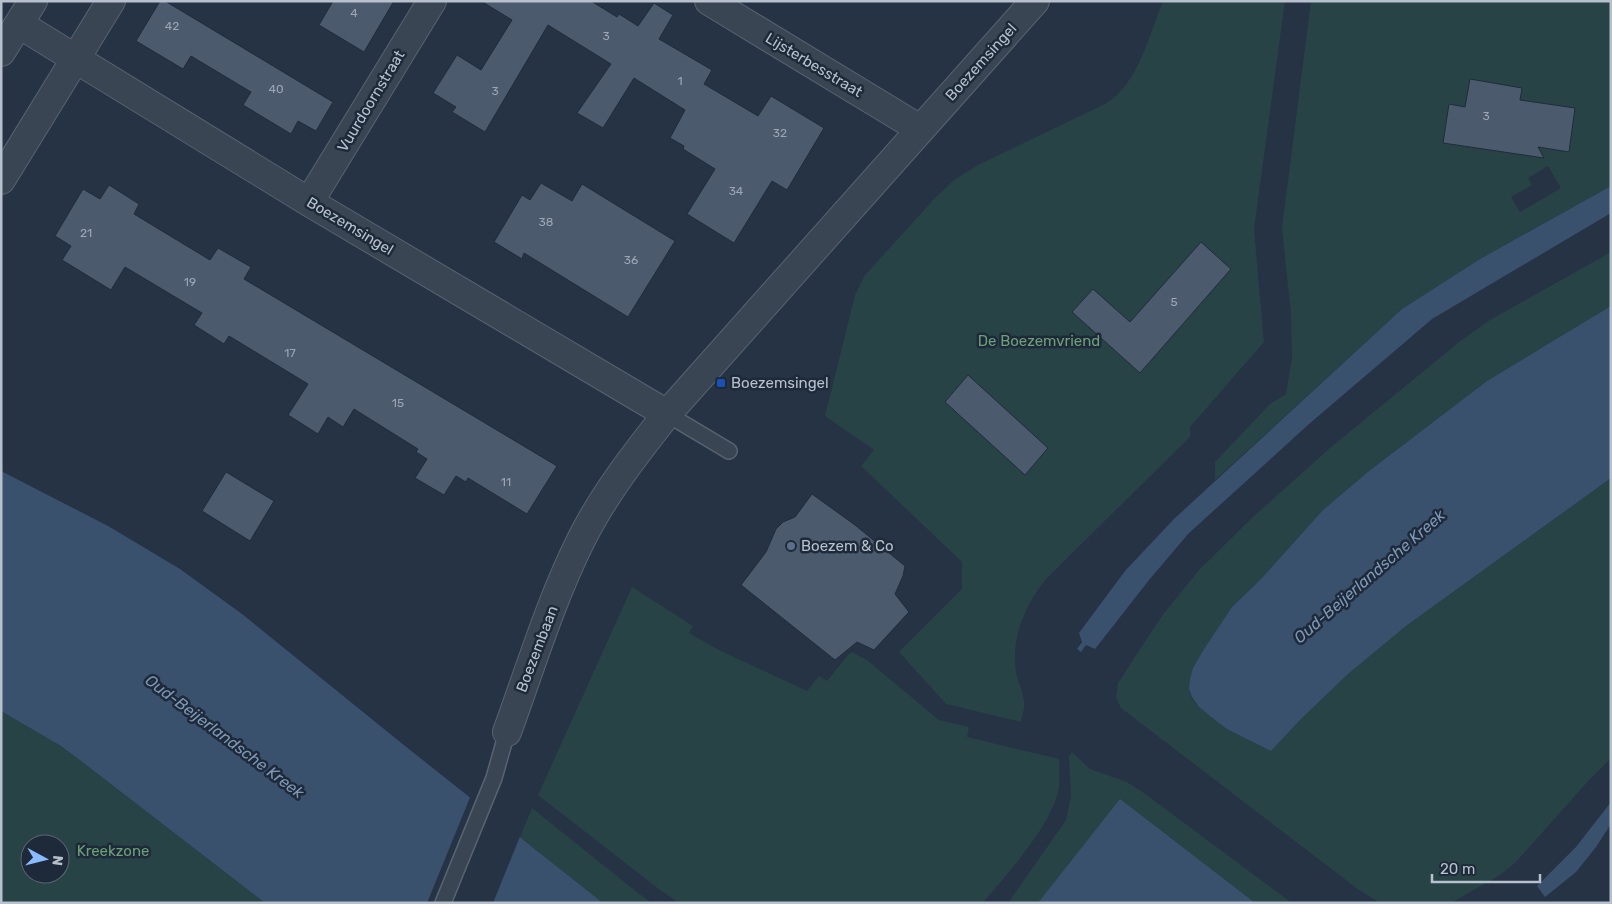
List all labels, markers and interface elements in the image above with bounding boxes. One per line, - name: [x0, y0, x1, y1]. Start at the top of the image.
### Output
- house number: 4: [350, 6, 358, 20]
- house number: 42: [165, 19, 179, 33]
- street label: Boezemsingel: [942, 20, 1020, 104]
- house number: 3: [602, 29, 610, 43]
- street label: Lijsterbesstraat: [762, 29, 866, 101]
- street label: Vuurdoornstraat: [334, 47, 408, 155]
- house number: 1: [677, 74, 683, 88]
- house number: 40: [268, 82, 284, 96]
- house number: 3: [491, 84, 499, 98]
- house number: 3: [1482, 109, 1490, 123]
- house number: 32: [773, 126, 787, 140]
- house number: 34: [729, 184, 744, 198]
- street label: Boezemsingel: [304, 193, 396, 259]
- house number: 38: [539, 215, 553, 229]
- house number: 21: [80, 226, 92, 240]
- house number: 36: [624, 253, 638, 267]
- house number: 19: [184, 275, 196, 289]
- house number: 5: [1170, 295, 1178, 309]
- park label: De Boezemvriend: [978, 332, 1100, 350]
- house number: 17: [284, 346, 296, 360]
- place label: Boezemsingel: [731, 374, 829, 392]
- marker: Boezemsingel: [715, 377, 727, 389]
- house number: 15: [392, 396, 404, 410]
- house number: 11: [501, 475, 511, 489]
- water label: Oud-Beijerlandsche Kreek: [1290, 505, 1449, 647]
- place label: Boezem & Co: [801, 537, 894, 555]
- marker: Boezem & Co: [785, 540, 797, 552]
- street label: Boezembaan: [512, 603, 562, 695]
- water label: Oud-Beijerlandsche Kreek: [142, 670, 308, 803]
- north arrow: [20, 834, 70, 884]
- park label: Kreekzone: [77, 842, 149, 860]
- scale bar: [1432, 852, 1540, 884]
- text: N: [48, 854, 66, 867]
- text: 20 m: [1440, 860, 1475, 878]

